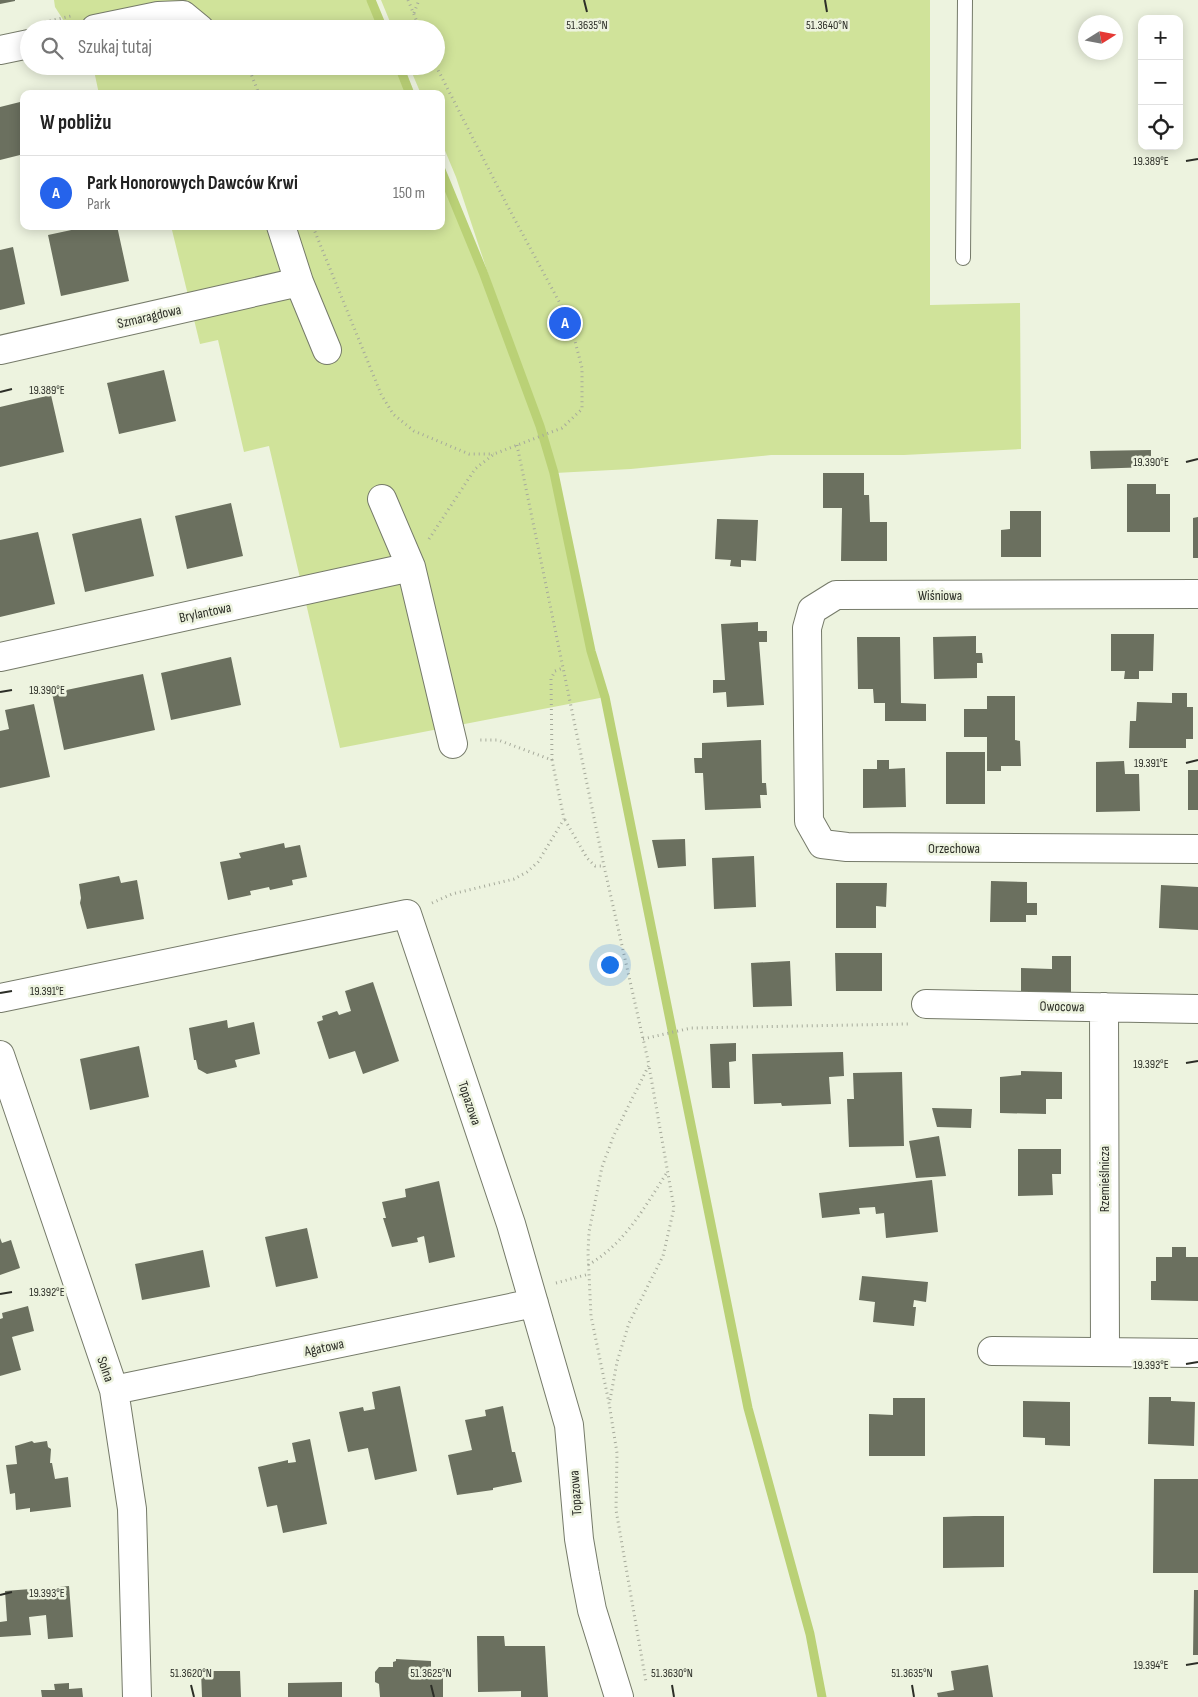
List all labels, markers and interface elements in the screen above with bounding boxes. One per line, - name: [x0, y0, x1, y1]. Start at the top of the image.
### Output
- north arrow: [1078, 15, 1123, 60]
- map controls: [1138, 15, 1183, 150]
- button: +: [1138, 15, 1183, 60]
- text: 51.3635°N: [566, 18, 608, 33]
- text: 51.3640°N: [806, 18, 848, 33]
- search box: [20, 20, 445, 75]
- icon: search: [38, 34, 66, 62]
- text: Szukaj tutaj: [78, 36, 152, 59]
- button: −: [1138, 60, 1183, 105]
- button: locate: [1138, 105, 1183, 150]
- text: W pobliżu: [40, 110, 111, 135]
- text: 19.389°E: [1133, 154, 1169, 169]
- text: Park Honorowych Dawców Krwi: [87, 172, 298, 195]
- text: A: [52, 184, 60, 203]
- text: 150 m: [393, 184, 425, 203]
- text: Park: [87, 195, 110, 214]
- street label: Szmaragdowa: [116, 301, 183, 332]
- pin: A: [549, 304, 581, 342]
- text: 19.389°E: [29, 383, 65, 398]
- text: 19.390°E: [1133, 455, 1169, 470]
- street label: Wiśniowa: [918, 587, 962, 604]
- street label: Brylantowa: [177, 599, 233, 626]
- text: 19.390°E: [29, 683, 65, 698]
- text: 19.391°E: [1134, 756, 1168, 771]
- street label: Orzechowa: [928, 840, 980, 857]
- your location: [597, 952, 623, 978]
- text: 19.391°E: [30, 984, 64, 999]
- street label: Owocowa: [1039, 998, 1085, 1015]
- text: 19.392°E: [1133, 1057, 1169, 1072]
- street label: Topazowa: [454, 1079, 485, 1127]
- street label: Rzemieślnicza: [1096, 1146, 1113, 1212]
- text: 19.392°E: [29, 1285, 65, 1300]
- street label: Agatowa: [302, 1335, 345, 1360]
- street label: Solna: [93, 1354, 118, 1384]
- text: 19.393°E: [1133, 1358, 1169, 1373]
- street label: Topazowa: [565, 1470, 586, 1516]
- text: 19.393°E: [29, 1586, 65, 1601]
- text: 19.394°E: [1134, 1658, 1169, 1673]
- text: 51.3620°N: [170, 1666, 212, 1681]
- text: 51.3625°N: [410, 1666, 452, 1681]
- text: 51.3630°N: [651, 1666, 693, 1681]
- text: 51.3635°N: [891, 1666, 933, 1681]

